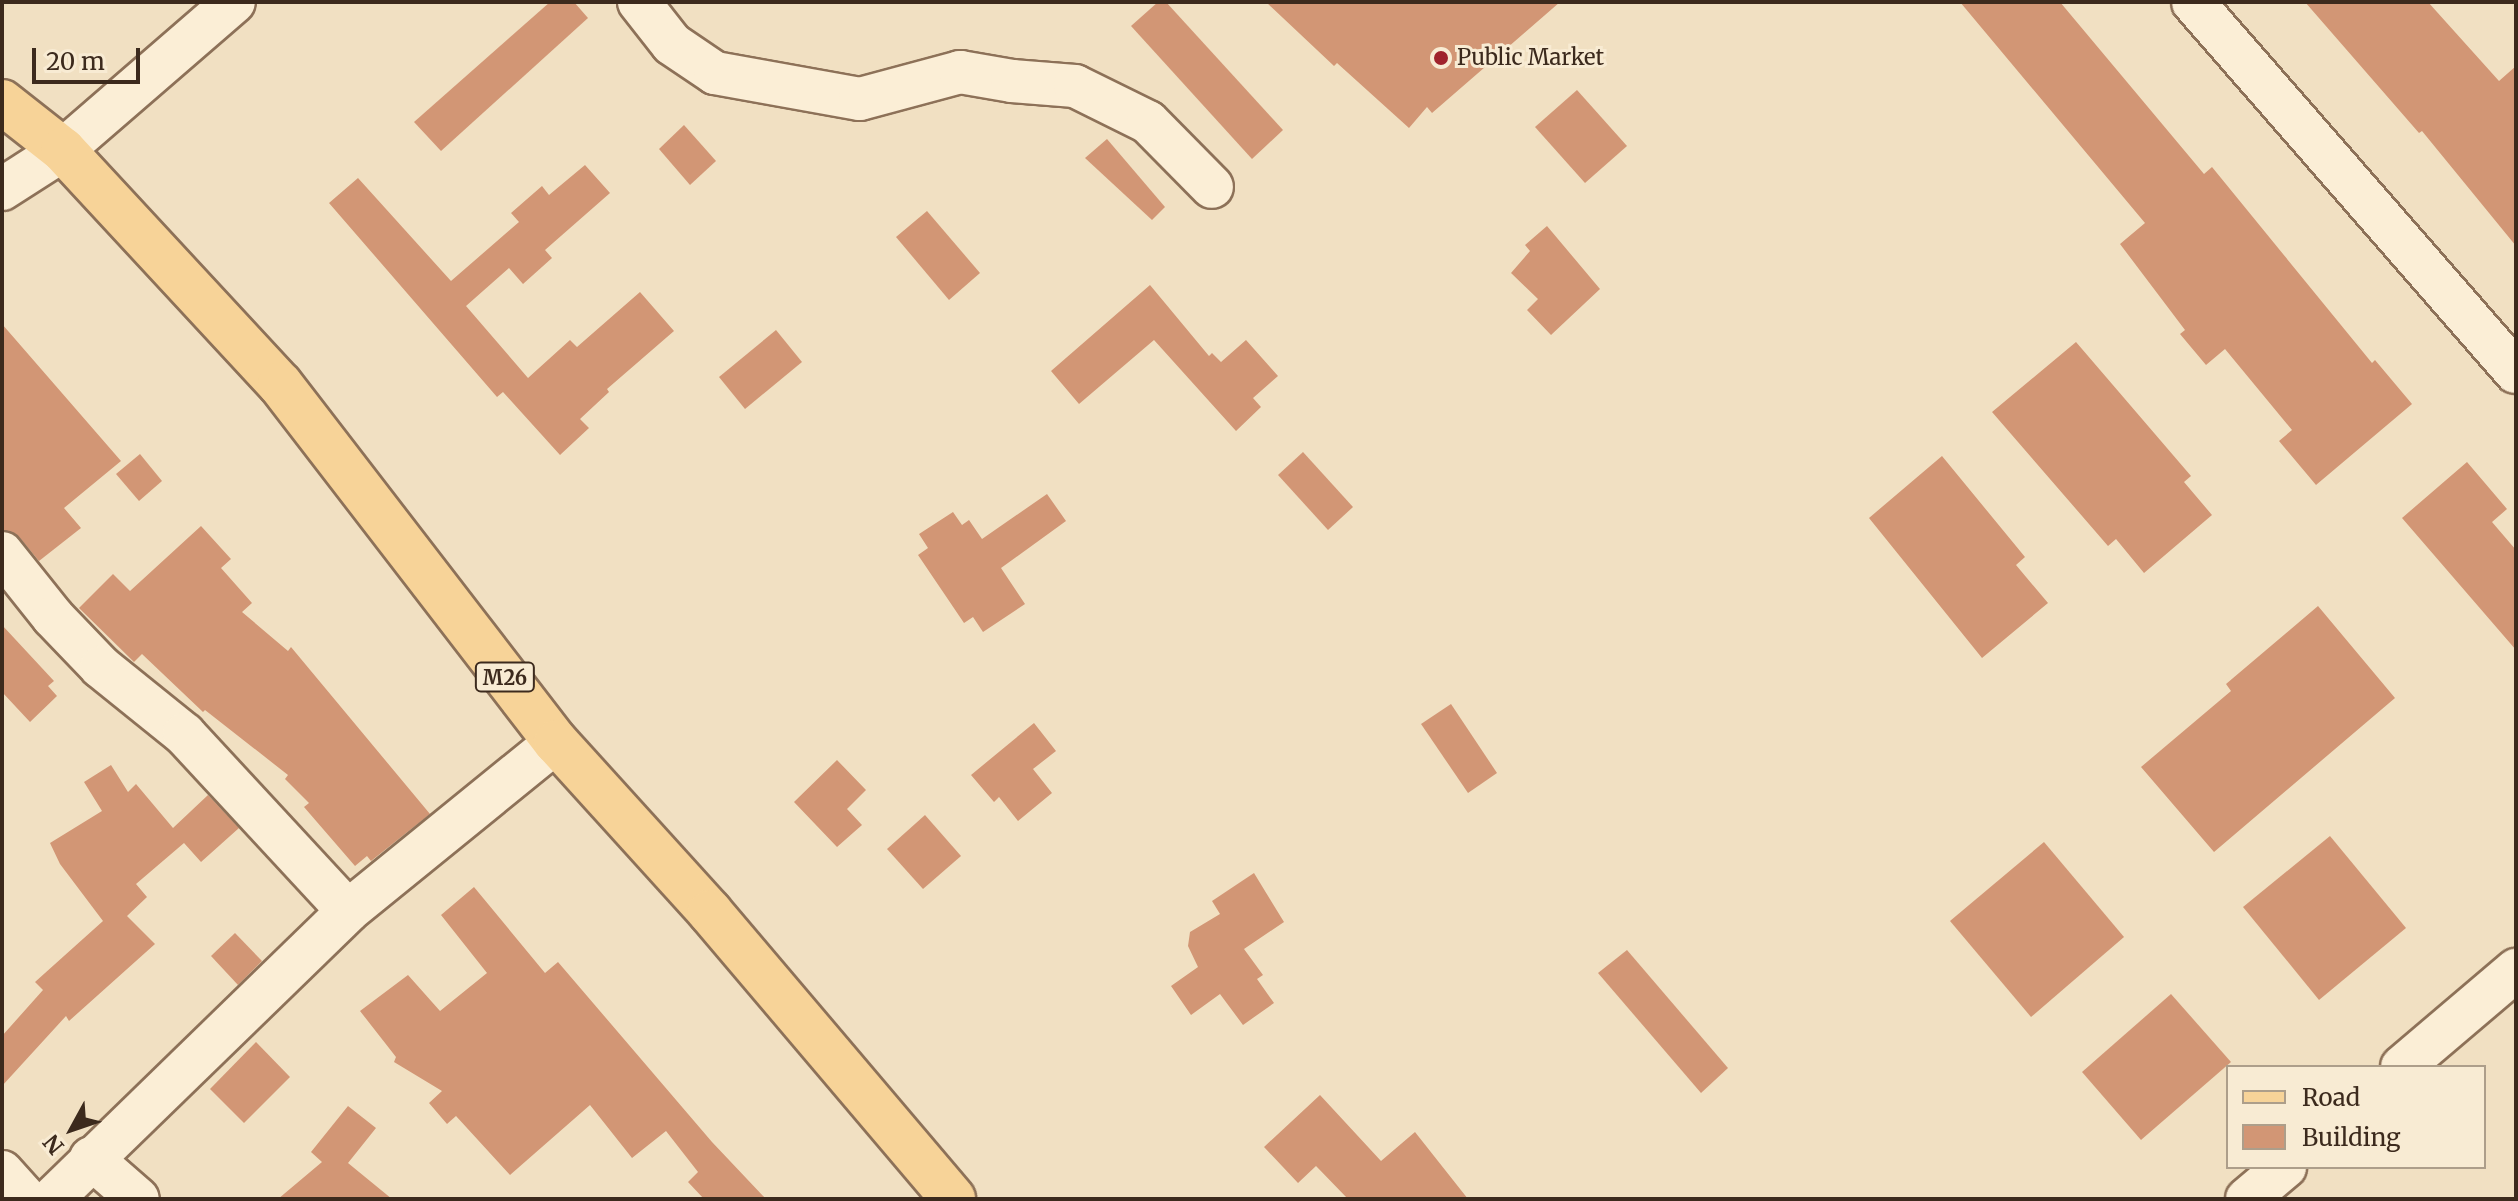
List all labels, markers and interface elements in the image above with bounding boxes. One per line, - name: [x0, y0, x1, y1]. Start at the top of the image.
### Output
- scale bar: [36, 32, 144, 82]
- place label: Public Market: [1457, 45, 1604, 71]
- text: 20 m: [46, 46, 105, 77]
- marker: Public Market: [1432, 49, 1450, 67]
- road number: M26: [473, 661, 537, 693]
- legend: [2226, 1065, 2486, 1169]
- text: Road: [2302, 1082, 2360, 1113]
- north arrow: [32, 1089, 112, 1169]
- text: Building: [2302, 1122, 2401, 1153]
- text: N: [37, 1129, 70, 1160]

